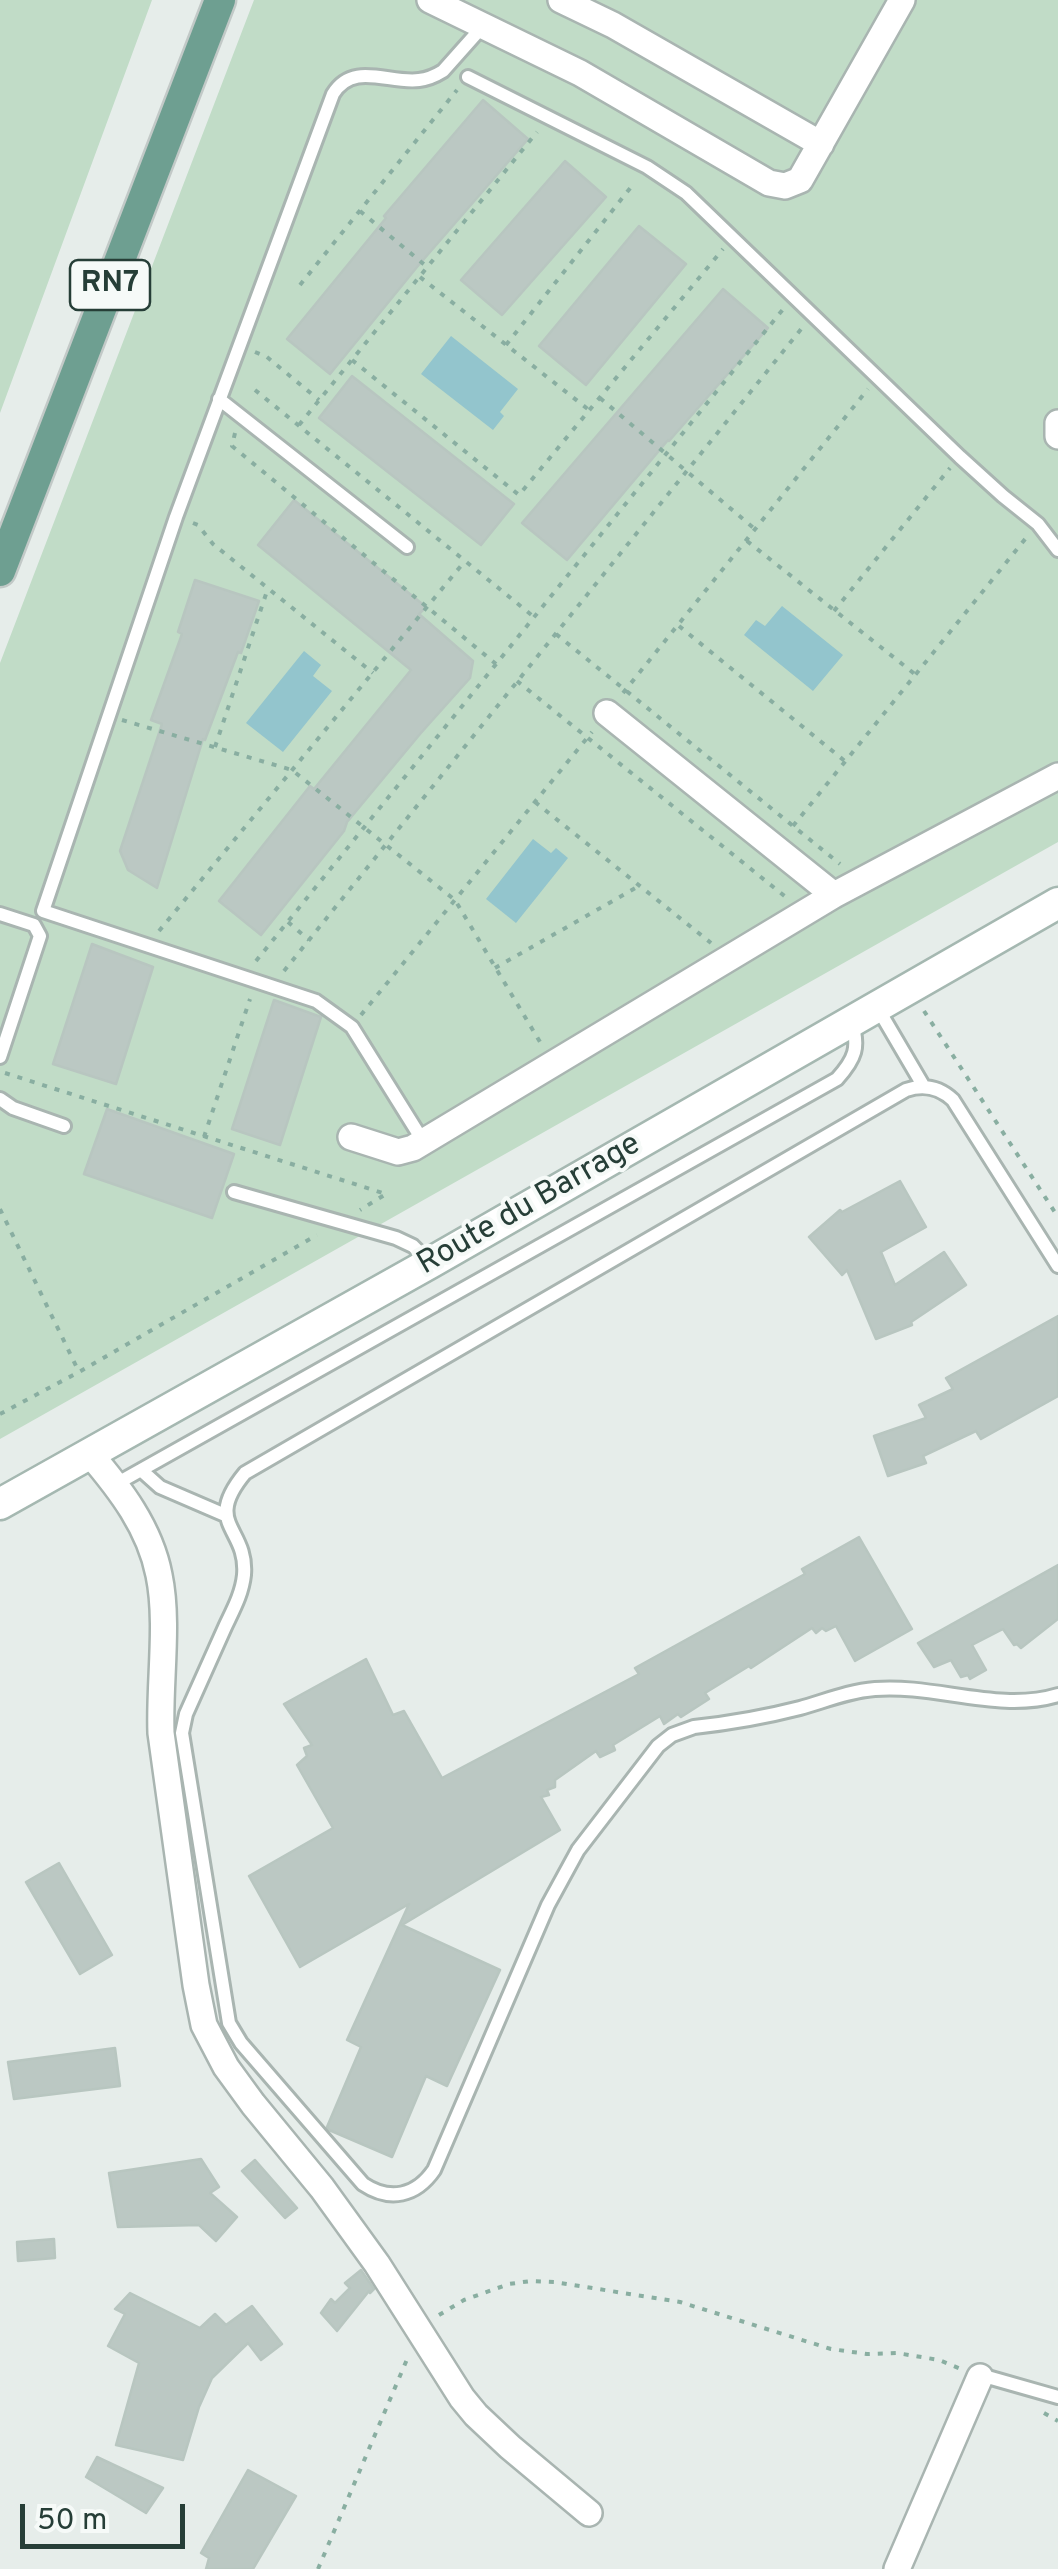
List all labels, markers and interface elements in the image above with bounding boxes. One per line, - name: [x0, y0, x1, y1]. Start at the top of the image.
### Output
- road number: RN7: [70, 260, 150, 310]
- street label: Route du Barrage: [412, 1127, 648, 1285]
- scale bar: [25, 2484, 190, 2546]
- text: 50 m: [37, 2503, 107, 2540]

